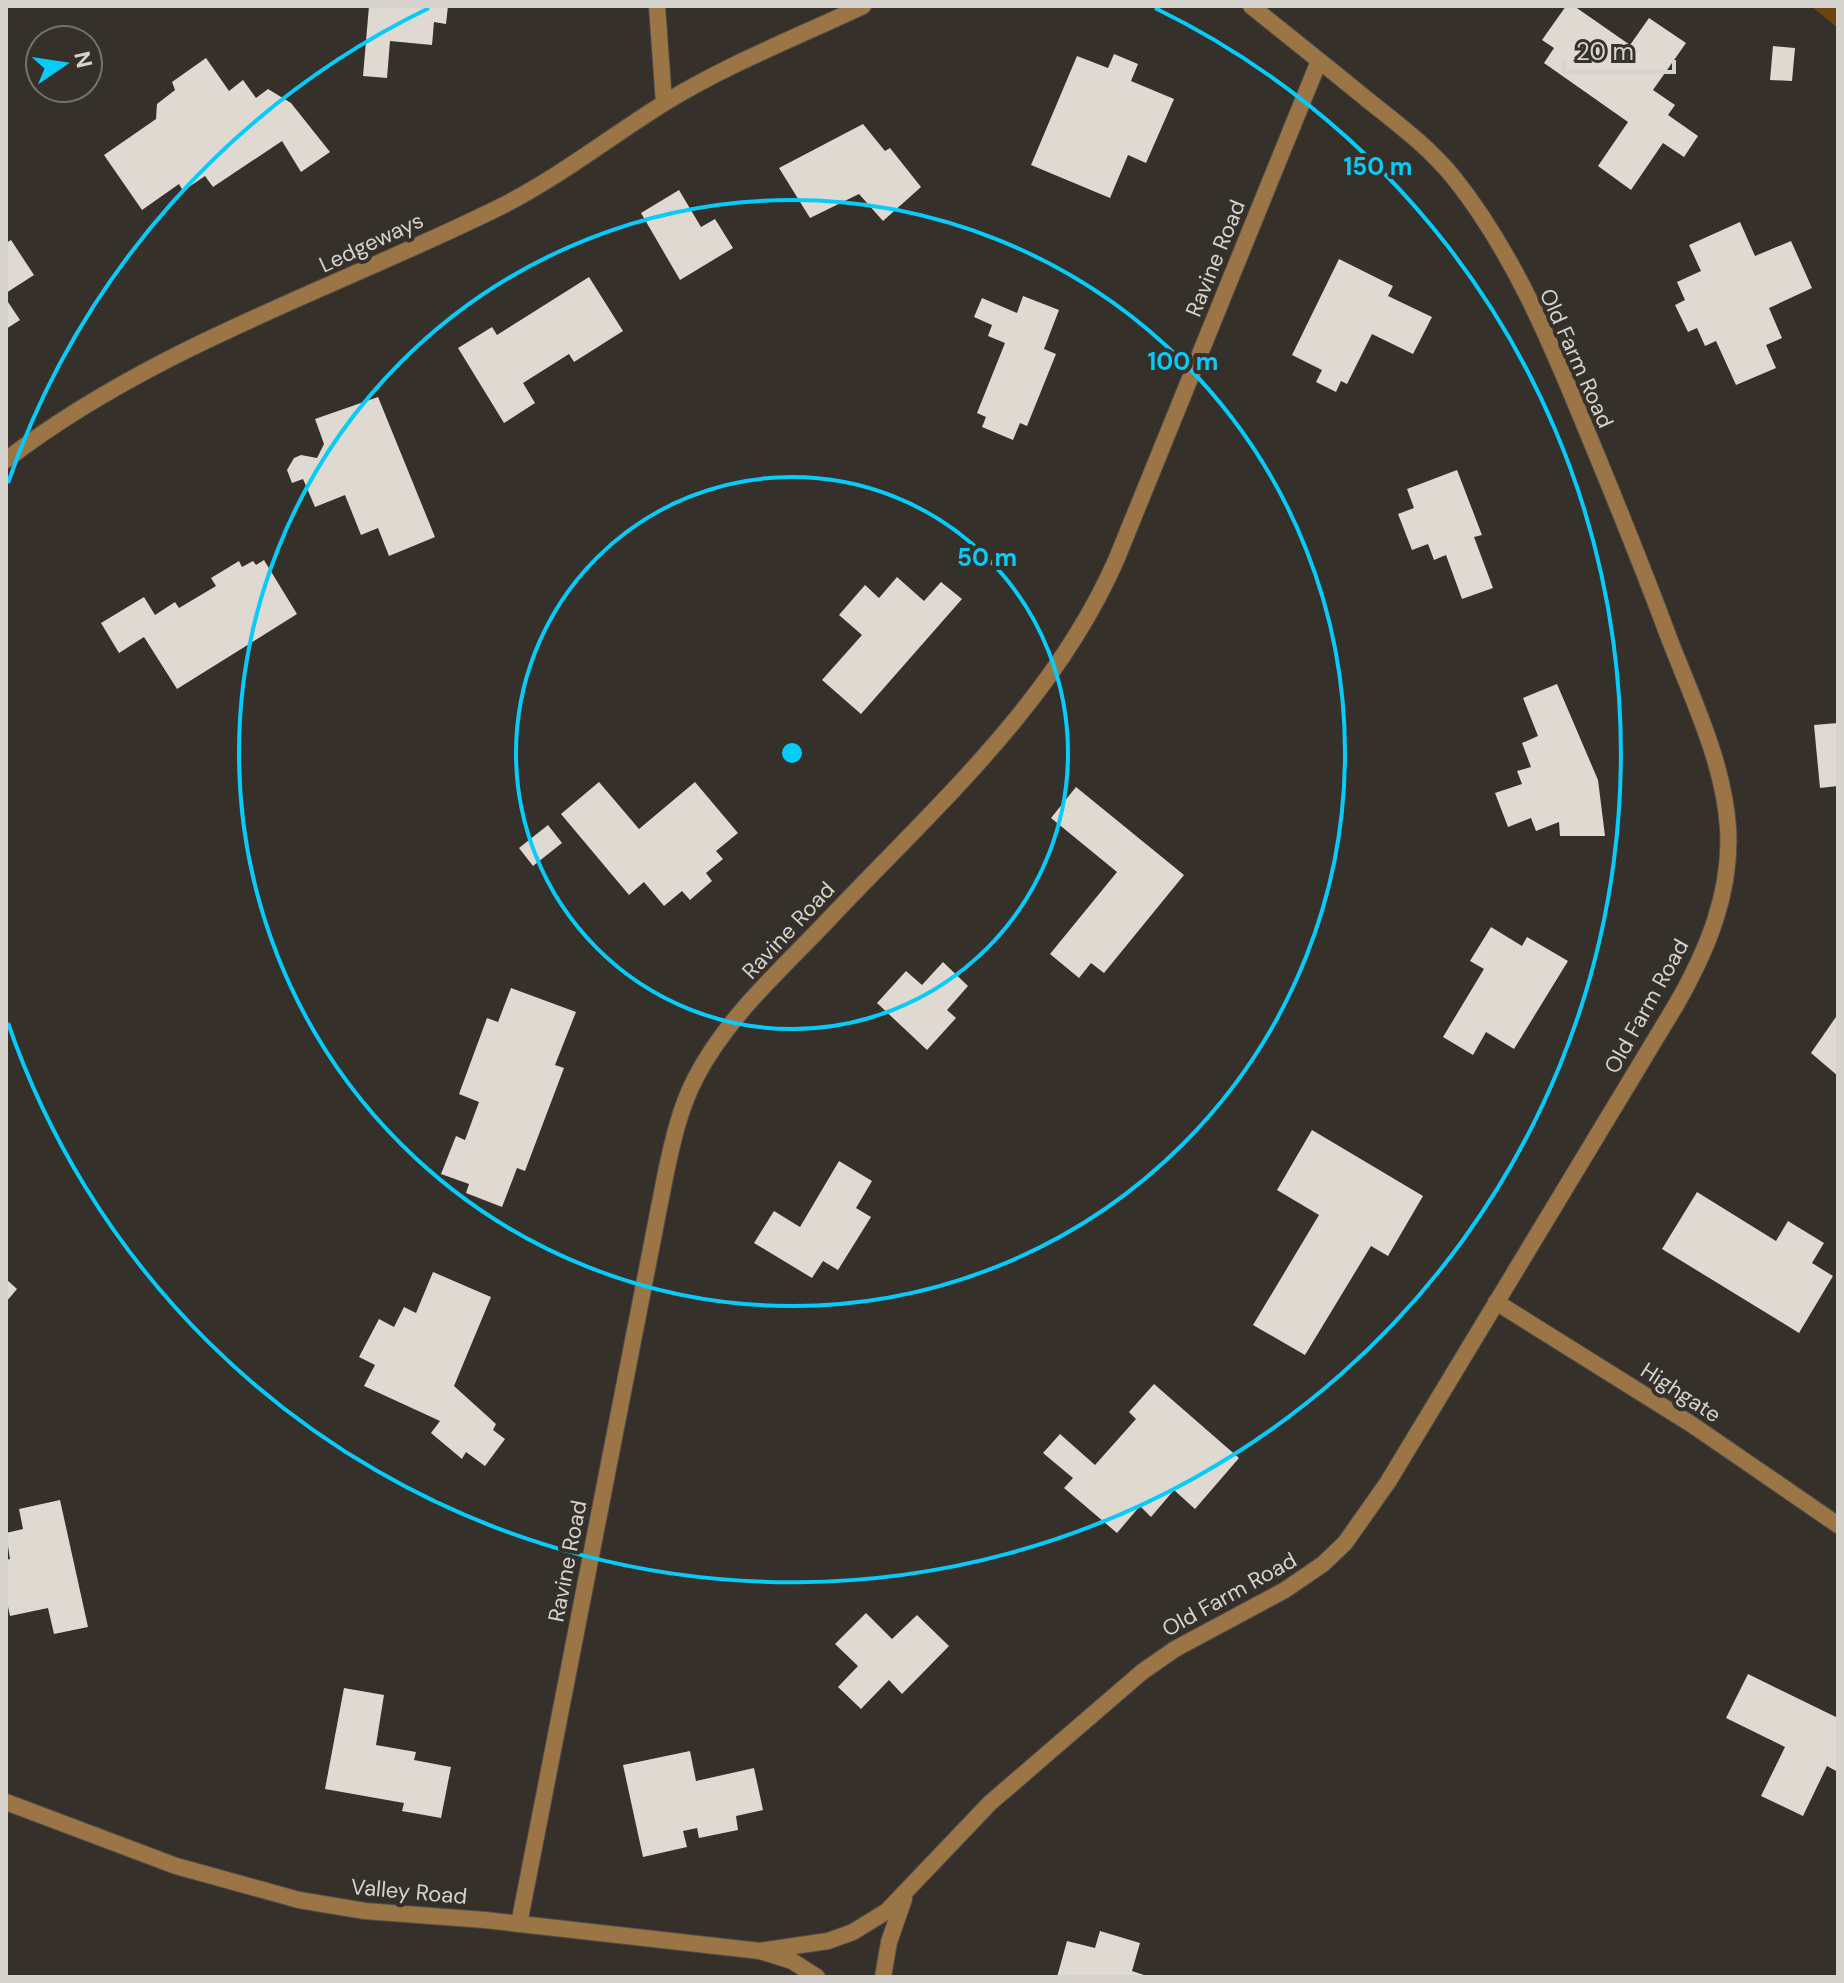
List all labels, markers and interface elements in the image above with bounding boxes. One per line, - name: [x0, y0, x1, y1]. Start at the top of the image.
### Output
- north arrow: [24, 24, 104, 104]
- scale bar: [1564, 24, 1674, 74]
- text: 20 m: [1576, 36, 1634, 67]
- text: N: [67, 49, 99, 71]
- text: 150 m: [1344, 151, 1412, 182]
- street label: Ravine Road: [1179, 196, 1252, 321]
- street label: Ledgeways: [314, 206, 428, 279]
- street label: Old Farm Road: [1533, 284, 1620, 432]
- text: 100 m: [1148, 346, 1218, 377]
- text: 50 m: [957, 542, 1017, 573]
- centre of rings: [778, 739, 806, 767]
- street label: Ravine Road: [736, 875, 841, 985]
- street label: Old Farm Road: [1598, 934, 1695, 1079]
- street label: Highgate: [1635, 1356, 1726, 1429]
- street label: Ravine Road: [541, 1498, 593, 1624]
- street label: Old Farm Road: [1157, 1546, 1302, 1643]
- street label: Valley Road: [350, 1872, 468, 1911]

